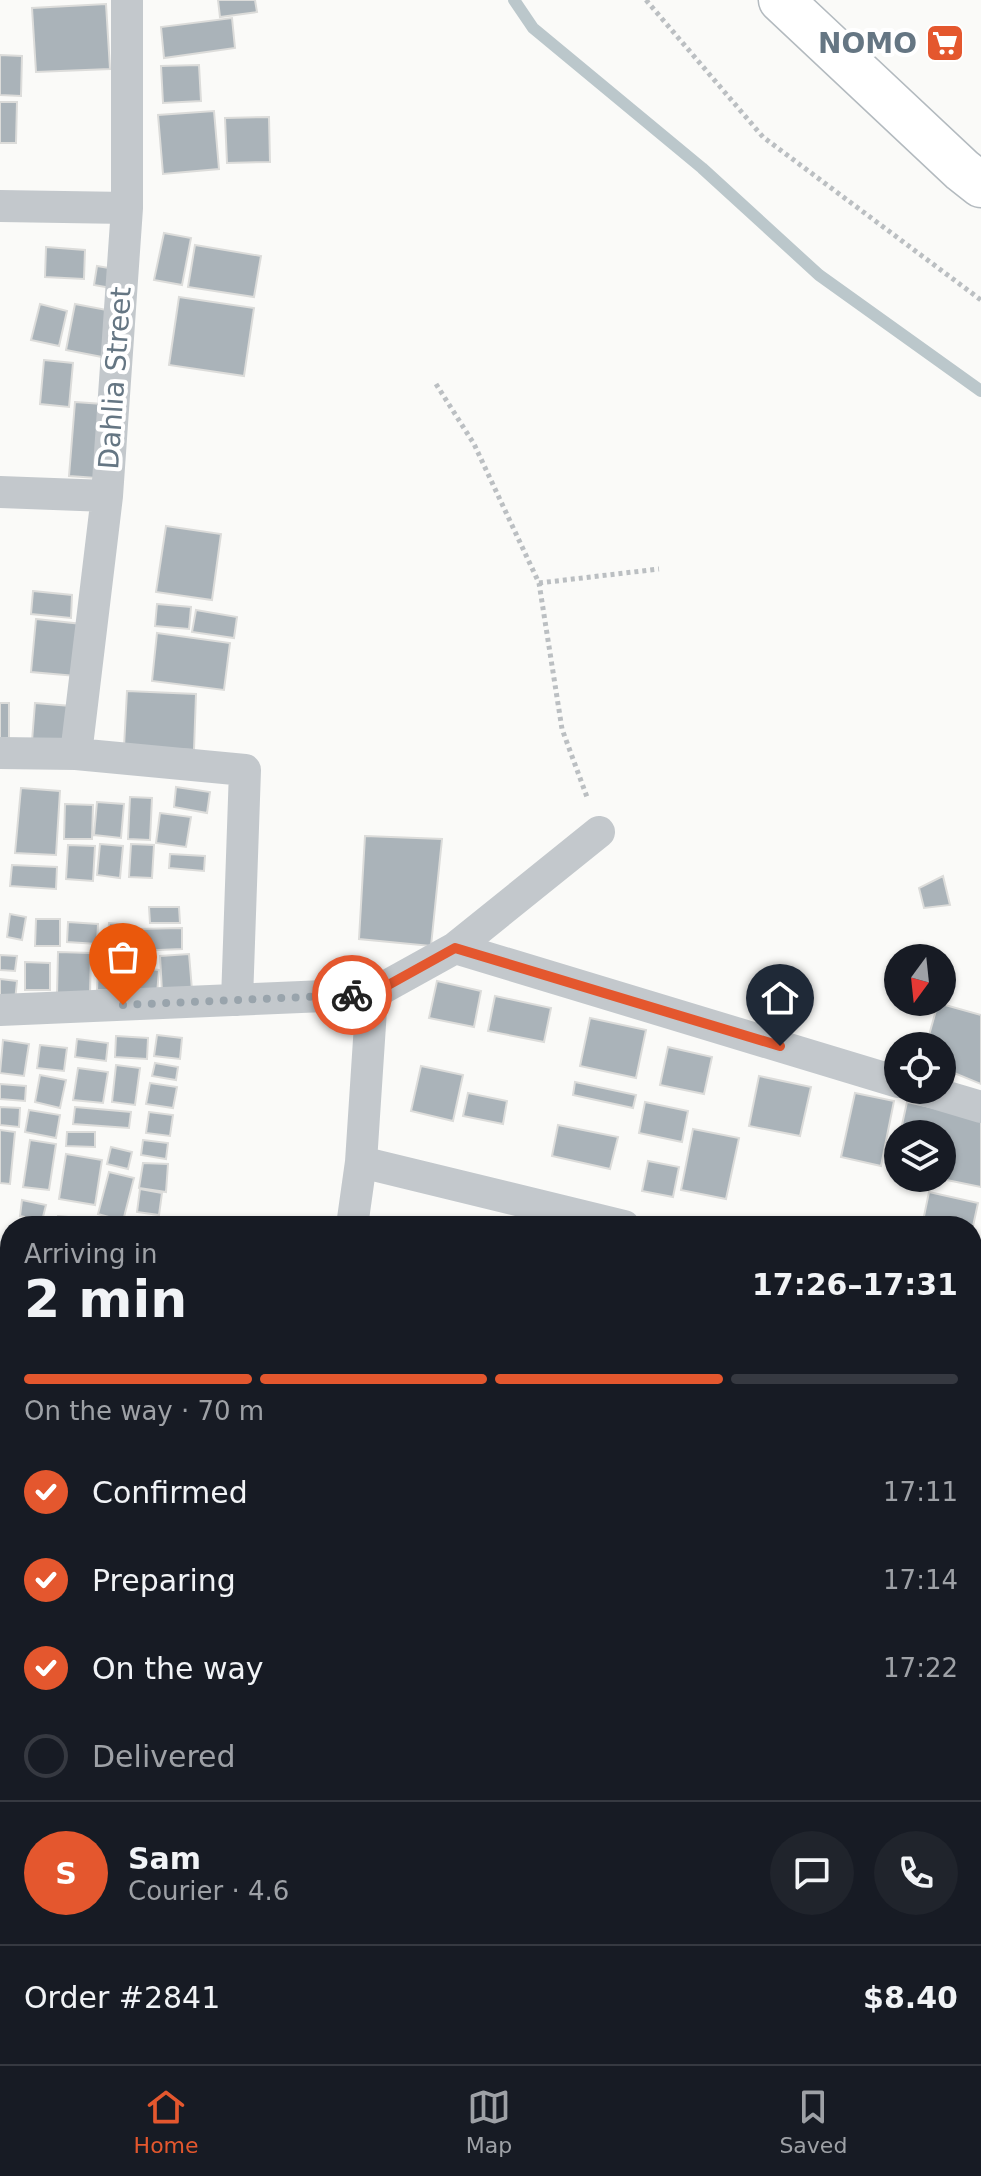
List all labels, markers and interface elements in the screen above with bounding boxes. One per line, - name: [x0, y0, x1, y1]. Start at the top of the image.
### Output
- supermarket icon: NOMO: [924, 22, 966, 64]
- place label: NOMO: [818, 27, 917, 60]
- street label: Dahlia Street: [92, 285, 138, 471]
- pin: [89, 923, 157, 1005]
- icon: bag: [101, 935, 145, 979]
- north arrow: [884, 944, 956, 1016]
- map controls: [884, 944, 956, 1192]
- courier: [312, 955, 392, 1035]
- pin: [746, 964, 814, 1046]
- icon: bike: [330, 973, 374, 1017]
- icon: home: [758, 976, 802, 1020]
- button: locate: [884, 1032, 956, 1104]
- button: layers: [884, 1120, 956, 1192]
- text: Arriving in: [24, 1239, 158, 1269]
- text: 17:26–17:31: [752, 1267, 958, 1302]
- text: 2 min: [24, 1269, 187, 1329]
- text: On the way · 70 m: [24, 1396, 264, 1426]
- icon: check: [24, 1470, 68, 1514]
- text: Confirmed: [92, 1475, 248, 1510]
- text: 17:11: [883, 1477, 958, 1507]
- icon: check: [24, 1558, 68, 1602]
- text: Preparing: [92, 1563, 236, 1598]
- text: 17:14: [883, 1565, 958, 1595]
- icon: check: [24, 1646, 68, 1690]
- text: On the way: [92, 1651, 264, 1686]
- text: 17:22: [883, 1653, 958, 1683]
- text: Delivered: [92, 1739, 236, 1774]
- button: chat: [770, 1831, 854, 1915]
- button: phone: [874, 1831, 958, 1915]
- text: Sam: [128, 1841, 201, 1876]
- text: S: [55, 1856, 77, 1891]
- text: Courier · 4.6: [128, 1876, 289, 1906]
- text: Order #2841: [24, 1980, 220, 2015]
- text: $8.40: [863, 1980, 958, 2015]
- tab: Home: [134, 2085, 199, 2158]
- tab: Map: [466, 2085, 512, 2158]
- tab: Saved: [779, 2085, 847, 2158]

